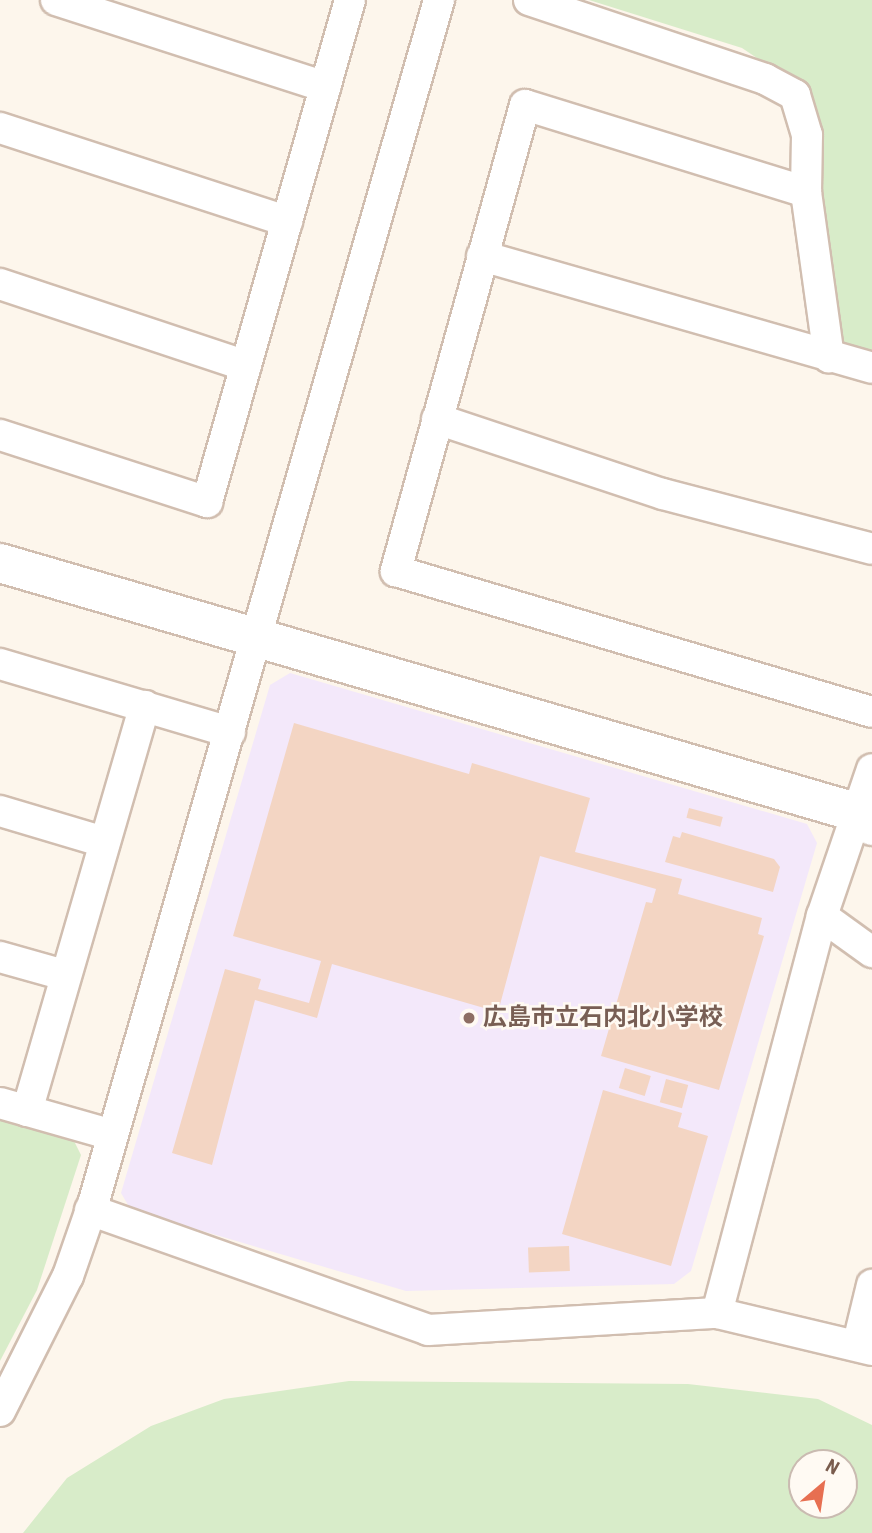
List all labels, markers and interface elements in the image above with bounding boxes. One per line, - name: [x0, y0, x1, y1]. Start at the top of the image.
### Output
- place label: 広島市立石内北小学校: [483, 1004, 723, 1032]
- marker: 広島市立石内北小学校: [461, 1010, 477, 1026]
- north arrow: [788, 1449, 858, 1519]
- text: N: [822, 1454, 843, 1480]

